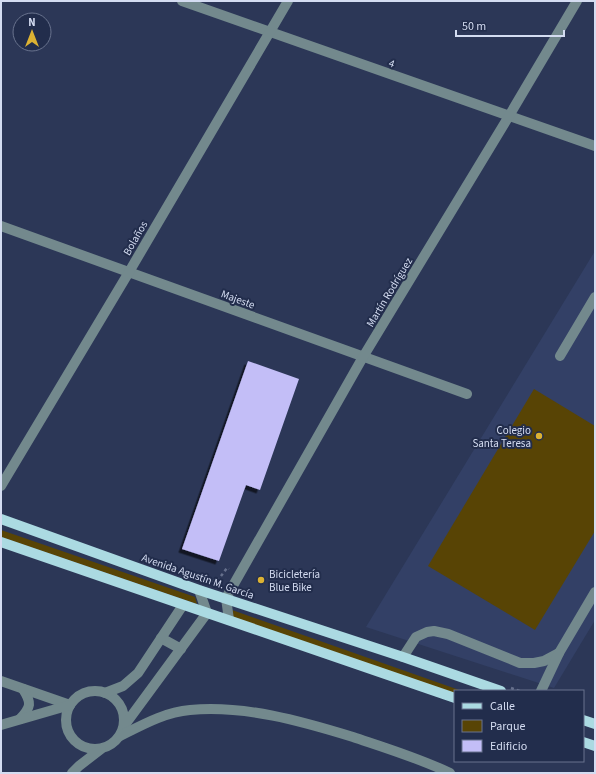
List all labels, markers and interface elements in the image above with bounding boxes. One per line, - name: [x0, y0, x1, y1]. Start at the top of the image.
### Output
- north arrow: [12, 12, 52, 52]
- scale bar: [456, 12, 564, 38]
- text: N: [28, 15, 36, 30]
- text: 50 m: [462, 18, 486, 35]
- street label: 4: [387, 55, 397, 72]
- street label: Bolaños: [120, 218, 151, 258]
- street label: Martín Rodríguez: [363, 255, 416, 330]
- street label: Majeste: [219, 286, 257, 313]
- place label: Colegio Santa Teresa: [472, 423, 531, 451]
- marker: Colegio Santa Teresa: [534, 431, 544, 441]
- street label: Avenida Agustín M. García: [140, 550, 256, 603]
- place label: Bicicletería Blue Bike: [269, 567, 320, 595]
- marker: Bicicletería Blue Bike: [256, 575, 266, 585]
- legend: [454, 690, 584, 762]
- text: Calle: [490, 698, 515, 715]
- text: Parque: [490, 718, 526, 735]
- text: Edificio: [490, 738, 527, 755]

